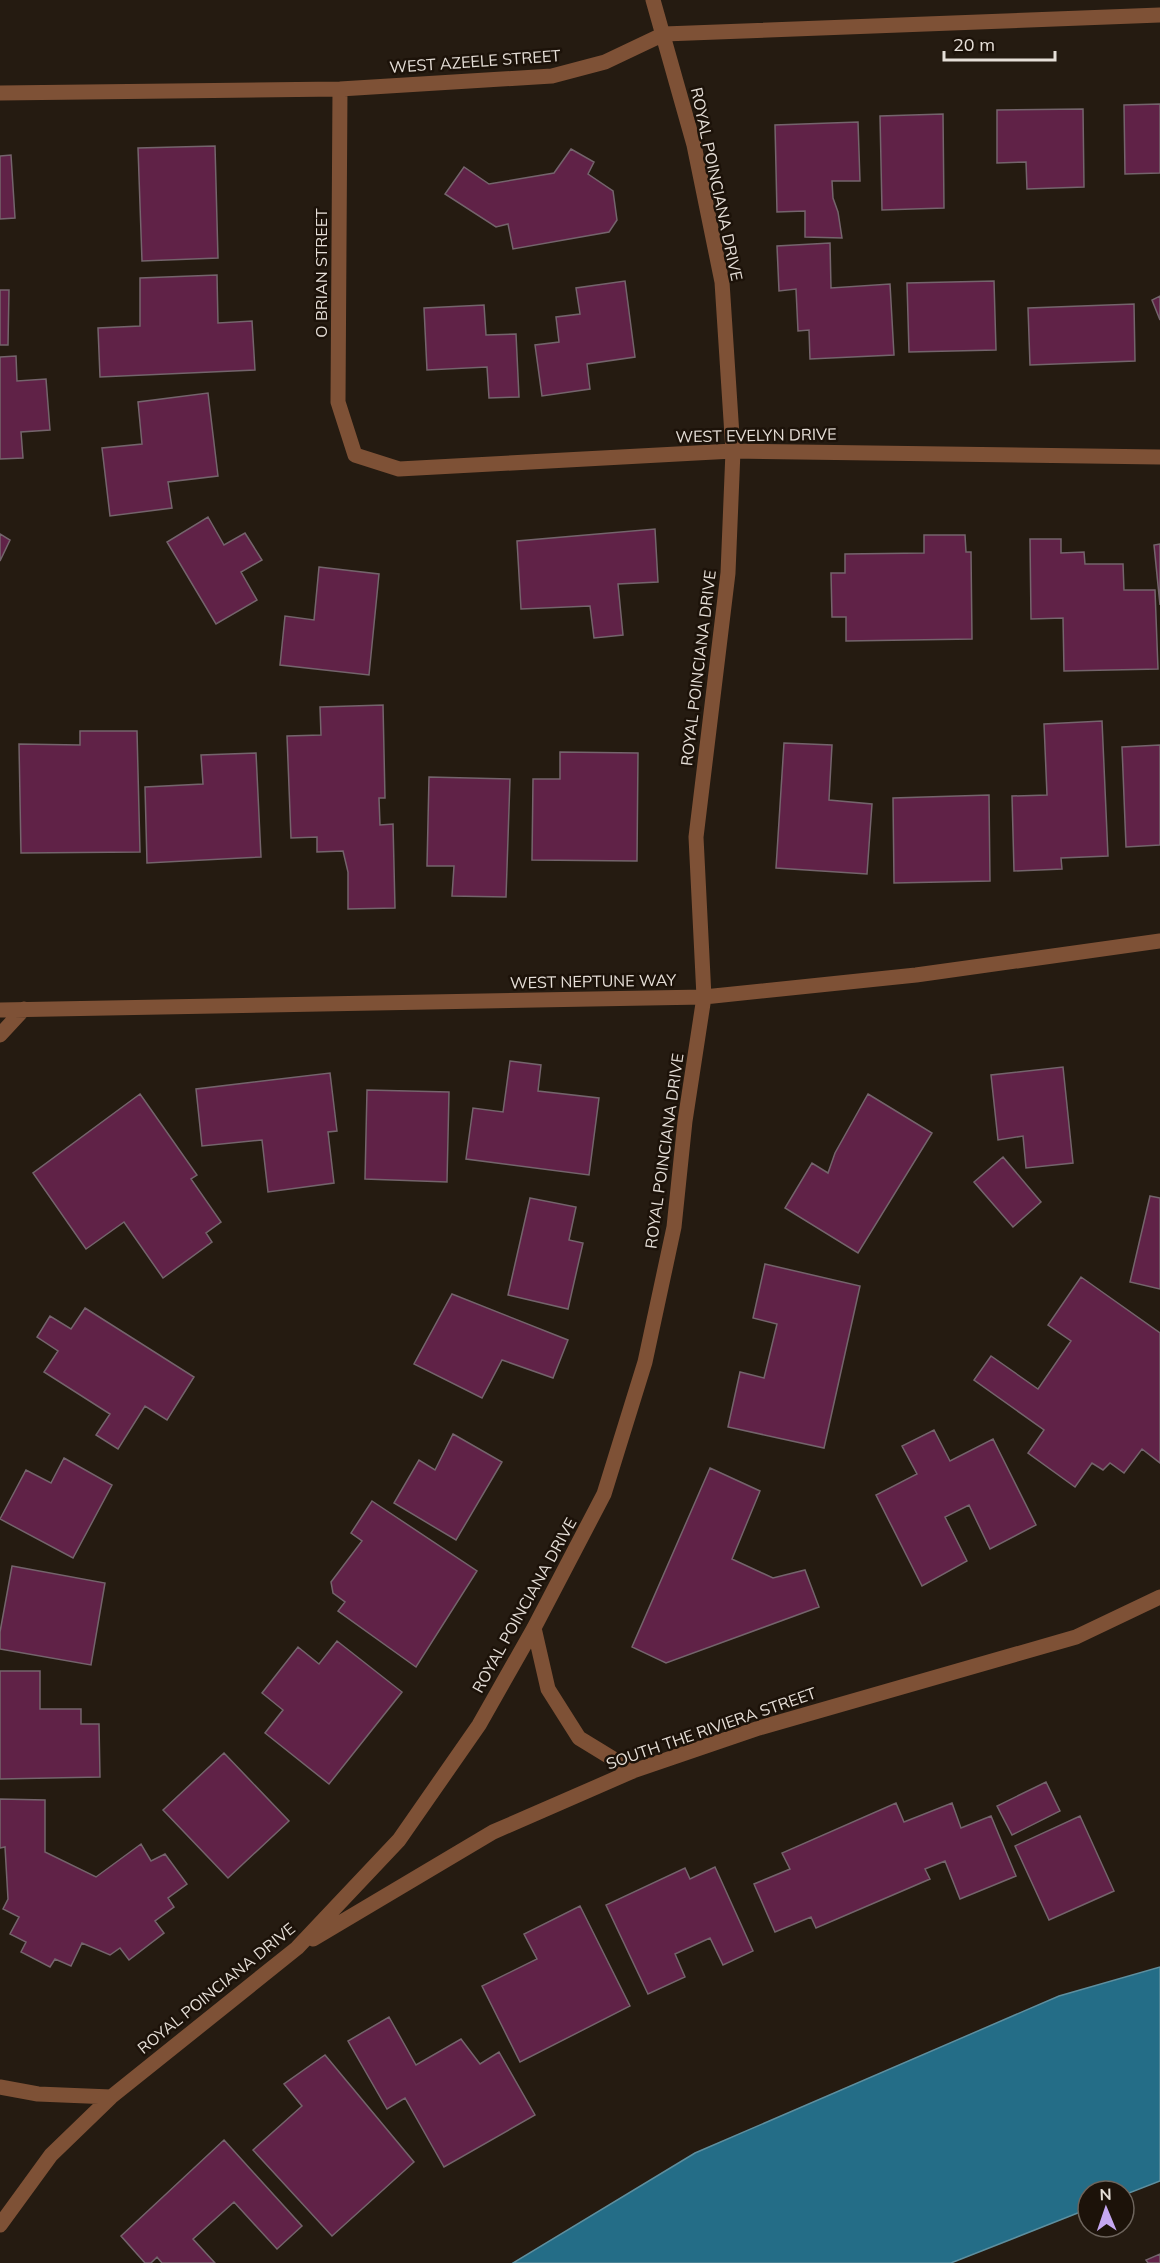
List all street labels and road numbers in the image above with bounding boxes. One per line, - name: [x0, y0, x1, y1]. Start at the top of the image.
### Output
- street label: WEST AZEELE STREET: [389, 45, 562, 77]
- street label: ROYAL POINCIANA DRIVE: [687, 85, 747, 283]
- street label: O BRIAN STREET: [311, 208, 331, 338]
- street label: WEST EVELYN DRIVE: [675, 424, 837, 446]
- street label: ROYAL POINCIANA DRIVE: [676, 569, 720, 767]
- street label: WEST NEPTUNE WAY: [510, 970, 677, 992]
- street label: ROYAL POINCIANA DRIVE: [640, 1052, 688, 1250]
- street label: ROYAL POINCIANA DRIVE: [467, 1514, 581, 1696]
- street label: SOUTH THE RIVIERA STREET: [603, 1682, 819, 1773]
- street label: ROYAL POINCIANA DRIVE: [133, 1918, 299, 2058]

